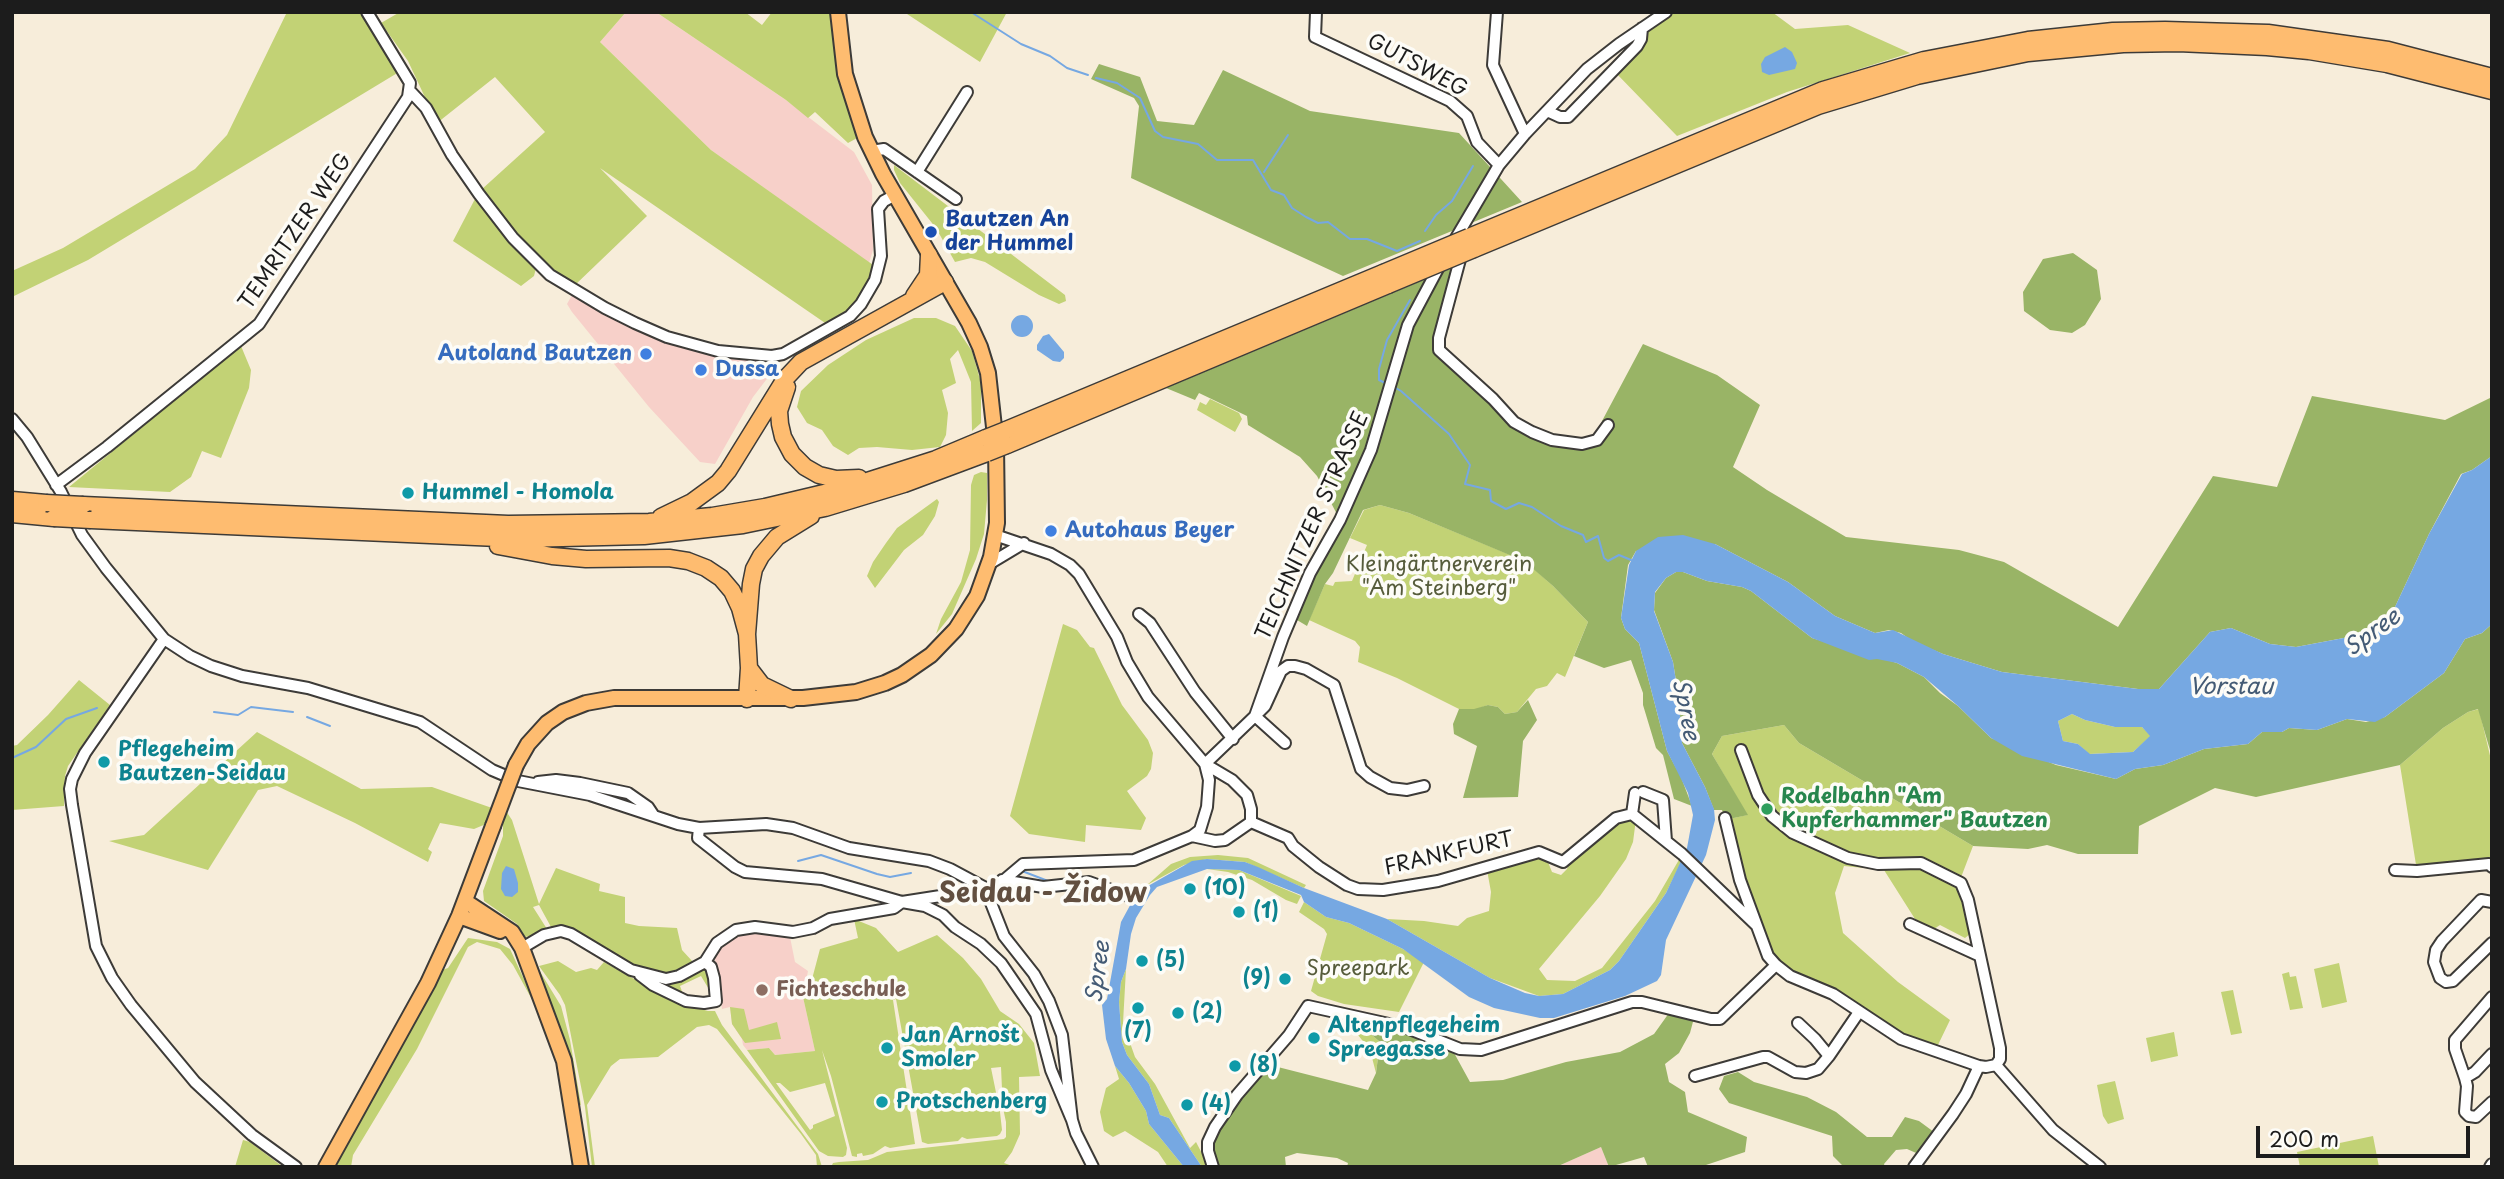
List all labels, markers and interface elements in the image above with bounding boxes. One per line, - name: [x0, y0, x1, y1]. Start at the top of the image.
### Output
- street label: GUTSWEG: [1363, 29, 1471, 103]
- street label: TEMRITZER WEG: [235, 149, 357, 315]
- place label: Bautzen An der Hummel: [945, 207, 1073, 257]
- marker: Bautzen An der Hummel: [923, 224, 939, 240]
- place label: Autoland Bautzen: [438, 341, 632, 367]
- marker: Autoland Bautzen: [638, 346, 654, 362]
- place label: Dussa: [715, 357, 779, 383]
- marker: Dussa: [693, 362, 709, 378]
- street label: TEICHNITZER STRASSE: [1251, 408, 1375, 644]
- place label: Hummel - Homola: [422, 480, 614, 506]
- marker: Hummel - Homola: [400, 485, 416, 501]
- place label: Autohaus Beyer: [1065, 518, 1234, 544]
- marker: Autohaus Beyer: [1043, 523, 1059, 539]
- park label: Kleingärtnerverein "Am Steinberg": [1346, 552, 1532, 602]
- water label: Spree: [2340, 603, 2406, 663]
- water label: Vorstau: [2189, 674, 2273, 702]
- water label: Spree: [1665, 677, 1705, 743]
- place label: Pflegeheim Bautzen-Seidau: [118, 737, 286, 787]
- marker: Pflegeheim Bautzen-Seidau: [96, 754, 112, 770]
- place label: Rodelbahn "Am Kupferhammer" Bautzen: [1781, 784, 2048, 834]
- marker: Rodelbahn "Am Kupferhammer" Bautzen: [1759, 801, 1775, 817]
- street label: FRANKFURT: [1382, 827, 1516, 881]
- place label: (10): [1204, 876, 1246, 902]
- district label: Seidau - Židow: [939, 877, 1147, 911]
- marker: (10): [1182, 881, 1198, 897]
- place label: (1): [1253, 899, 1279, 925]
- marker: (1): [1231, 904, 1247, 920]
- water label: Spree: [1081, 939, 1117, 1005]
- place label: (5): [1156, 948, 1185, 974]
- marker: (5): [1134, 953, 1150, 969]
- park label: Spreepark: [1306, 956, 1410, 982]
- place label: (9): [1243, 966, 1271, 992]
- marker: (9): [1277, 971, 1293, 987]
- place label: Fichteschule: [776, 977, 906, 1003]
- marker: Fichteschule: [754, 982, 770, 998]
- marker: (7): [1130, 1000, 1146, 1016]
- place label: (2): [1192, 1000, 1223, 1026]
- marker: (2): [1170, 1005, 1186, 1021]
- place label: Altenpflegeheim Spreegasse: [1328, 1013, 1500, 1063]
- place label: (7): [1124, 1019, 1152, 1045]
- place label: Jan Arnošt Smoler: [901, 1023, 1020, 1073]
- marker: Altenpflegeheim Spreegasse: [1306, 1030, 1322, 1046]
- marker: Jan Arnošt Smoler: [879, 1040, 895, 1056]
- place label: (8): [1249, 1053, 1278, 1079]
- marker: (8): [1227, 1058, 1243, 1074]
- place label: Protschenberg: [896, 1089, 1047, 1115]
- place label: (4): [1201, 1092, 1231, 1118]
- marker: Protschenberg: [874, 1094, 890, 1110]
- marker: (4): [1179, 1097, 1195, 1113]
- scale bar: [2259, 1112, 2472, 1156]
- text: 200 m: [2269, 1122, 2339, 1154]

